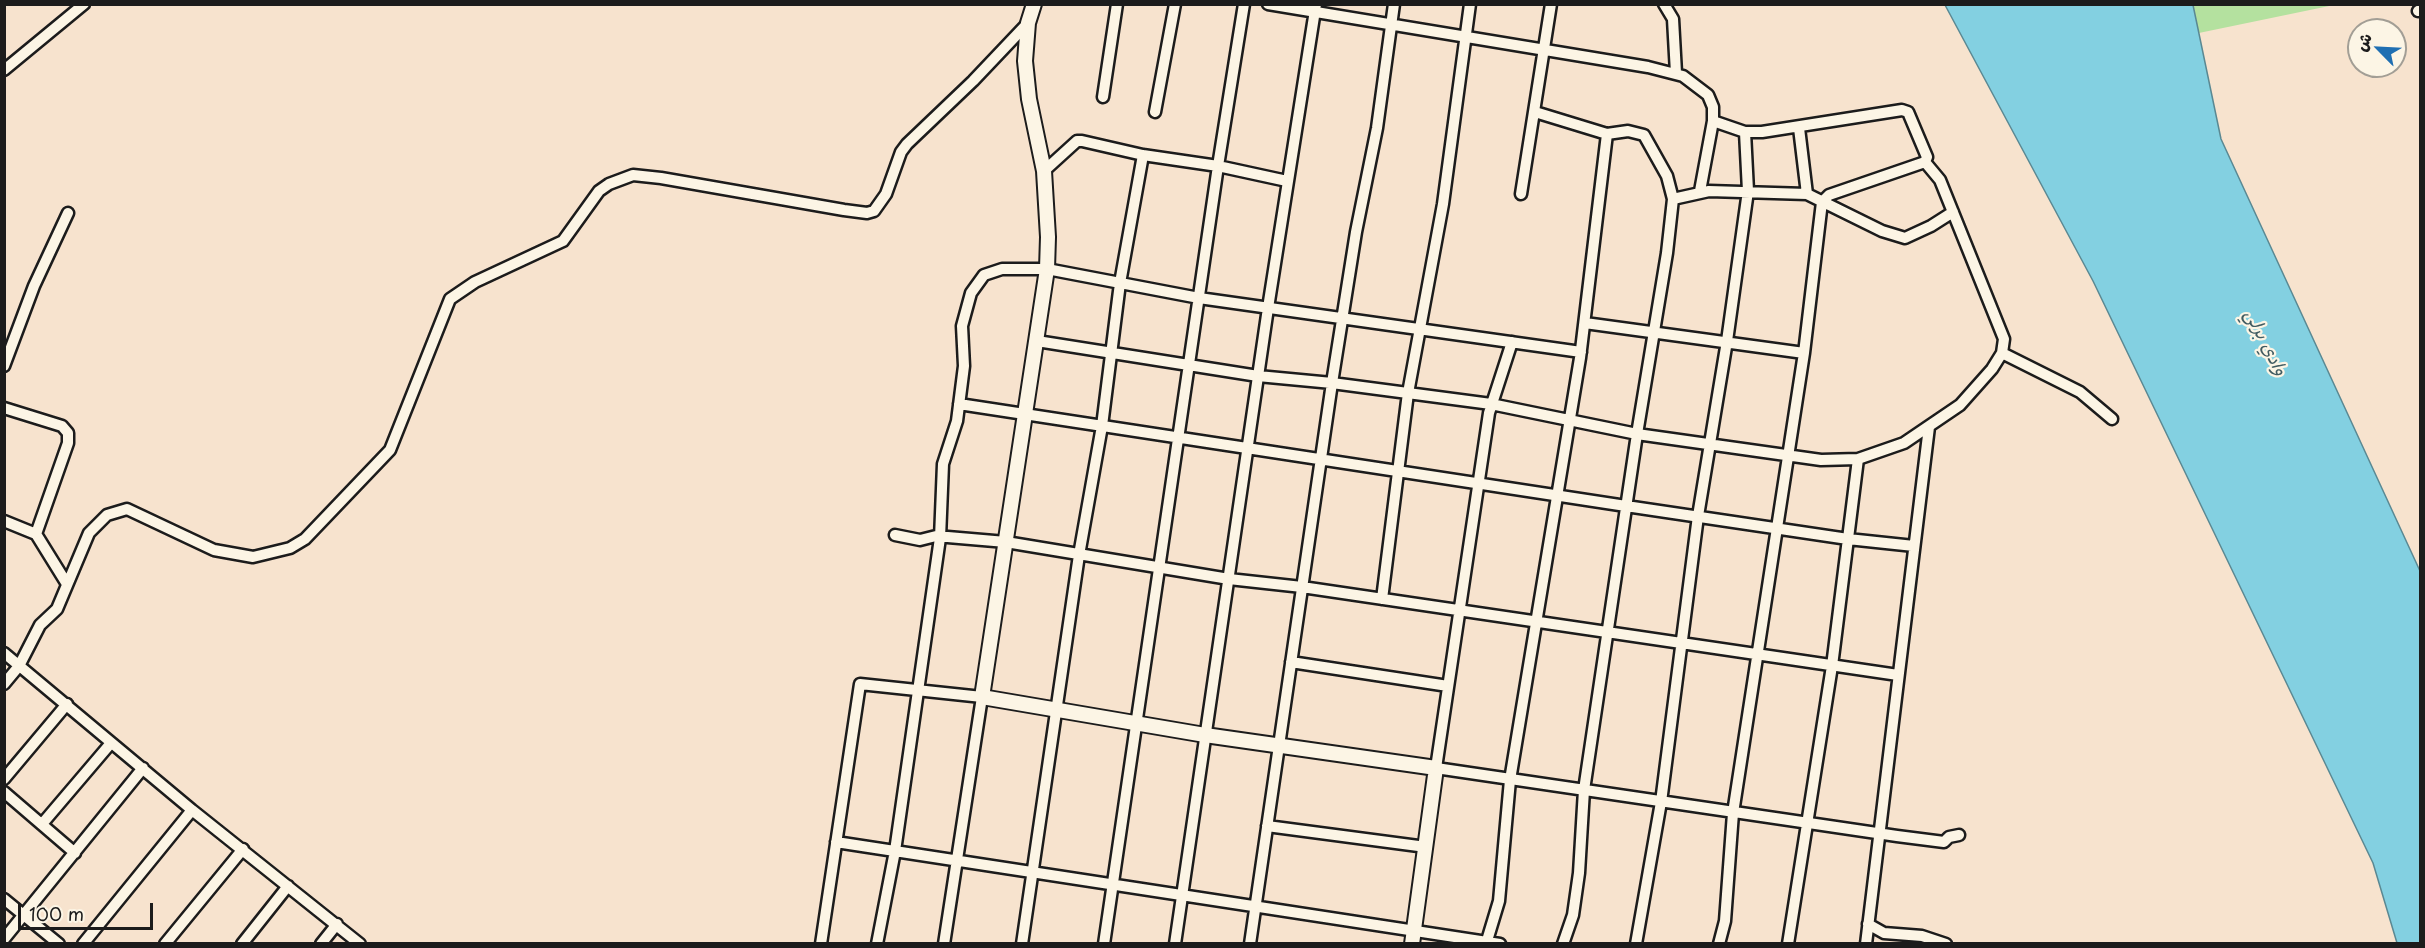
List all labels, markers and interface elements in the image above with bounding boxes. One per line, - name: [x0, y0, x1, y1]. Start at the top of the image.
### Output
- north arrow: [2347, 18, 2407, 78]
- text: ش: [2348, 29, 2377, 54]
- water label: وادي برلي: [2239, 306, 2291, 380]
- scale bar: [21, 891, 156, 929]
- text: 100 m: [29, 900, 84, 927]

